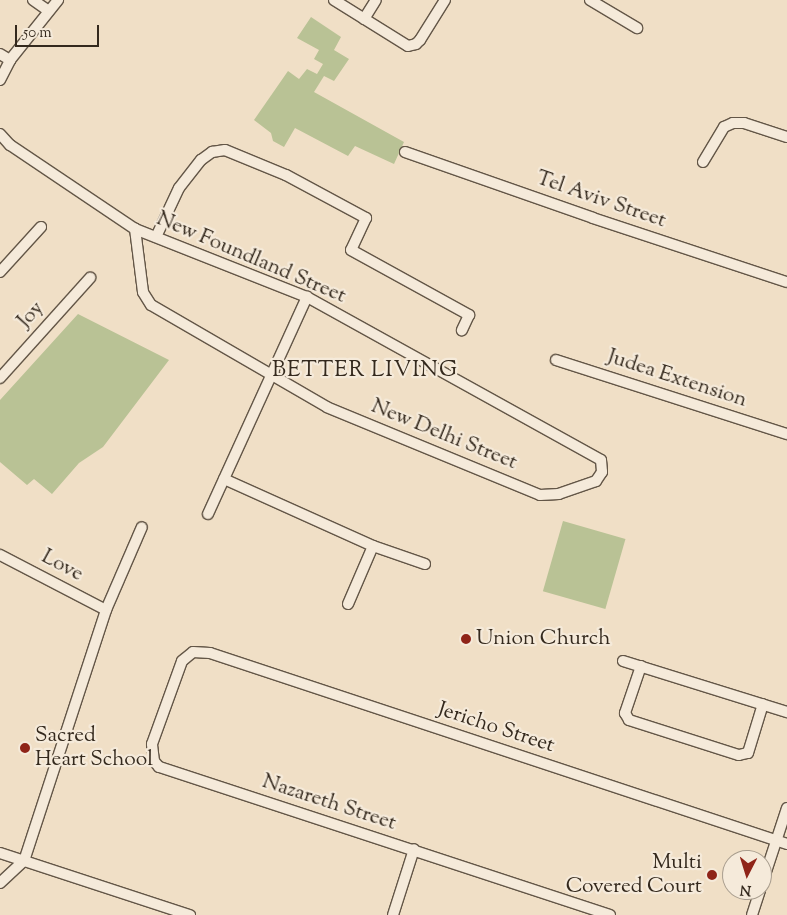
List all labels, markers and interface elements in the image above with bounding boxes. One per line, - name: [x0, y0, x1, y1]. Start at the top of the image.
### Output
- scale bar: [18, 15, 101, 47]
- text: 50 m: [23, 23, 52, 44]
- street label: Tel Aviv Street: [533, 166, 669, 234]
- street label: New Foundland Street: [152, 207, 350, 309]
- street label: Joy: [12, 296, 50, 334]
- street label: Judea Extension: [604, 345, 750, 413]
- district label: BETTER LIVING: [270, 359, 460, 385]
- street label: New Delhi Street: [367, 394, 521, 476]
- street label: Love: [37, 545, 87, 587]
- place label: Union Church: [476, 626, 611, 652]
- marker: Union Church: [460, 633, 472, 645]
- street label: Jericho Street: [434, 697, 558, 759]
- place label: Sacred Heart School: [35, 723, 153, 773]
- marker: Sacred Heart School: [19, 742, 31, 754]
- street label: Nazareth Street: [259, 769, 399, 837]
- place label: Multi Covered Court: [566, 850, 702, 900]
- north arrow: [722, 850, 772, 900]
- marker: Multi Covered Court: [706, 869, 718, 881]
- text: N: [739, 878, 752, 899]

